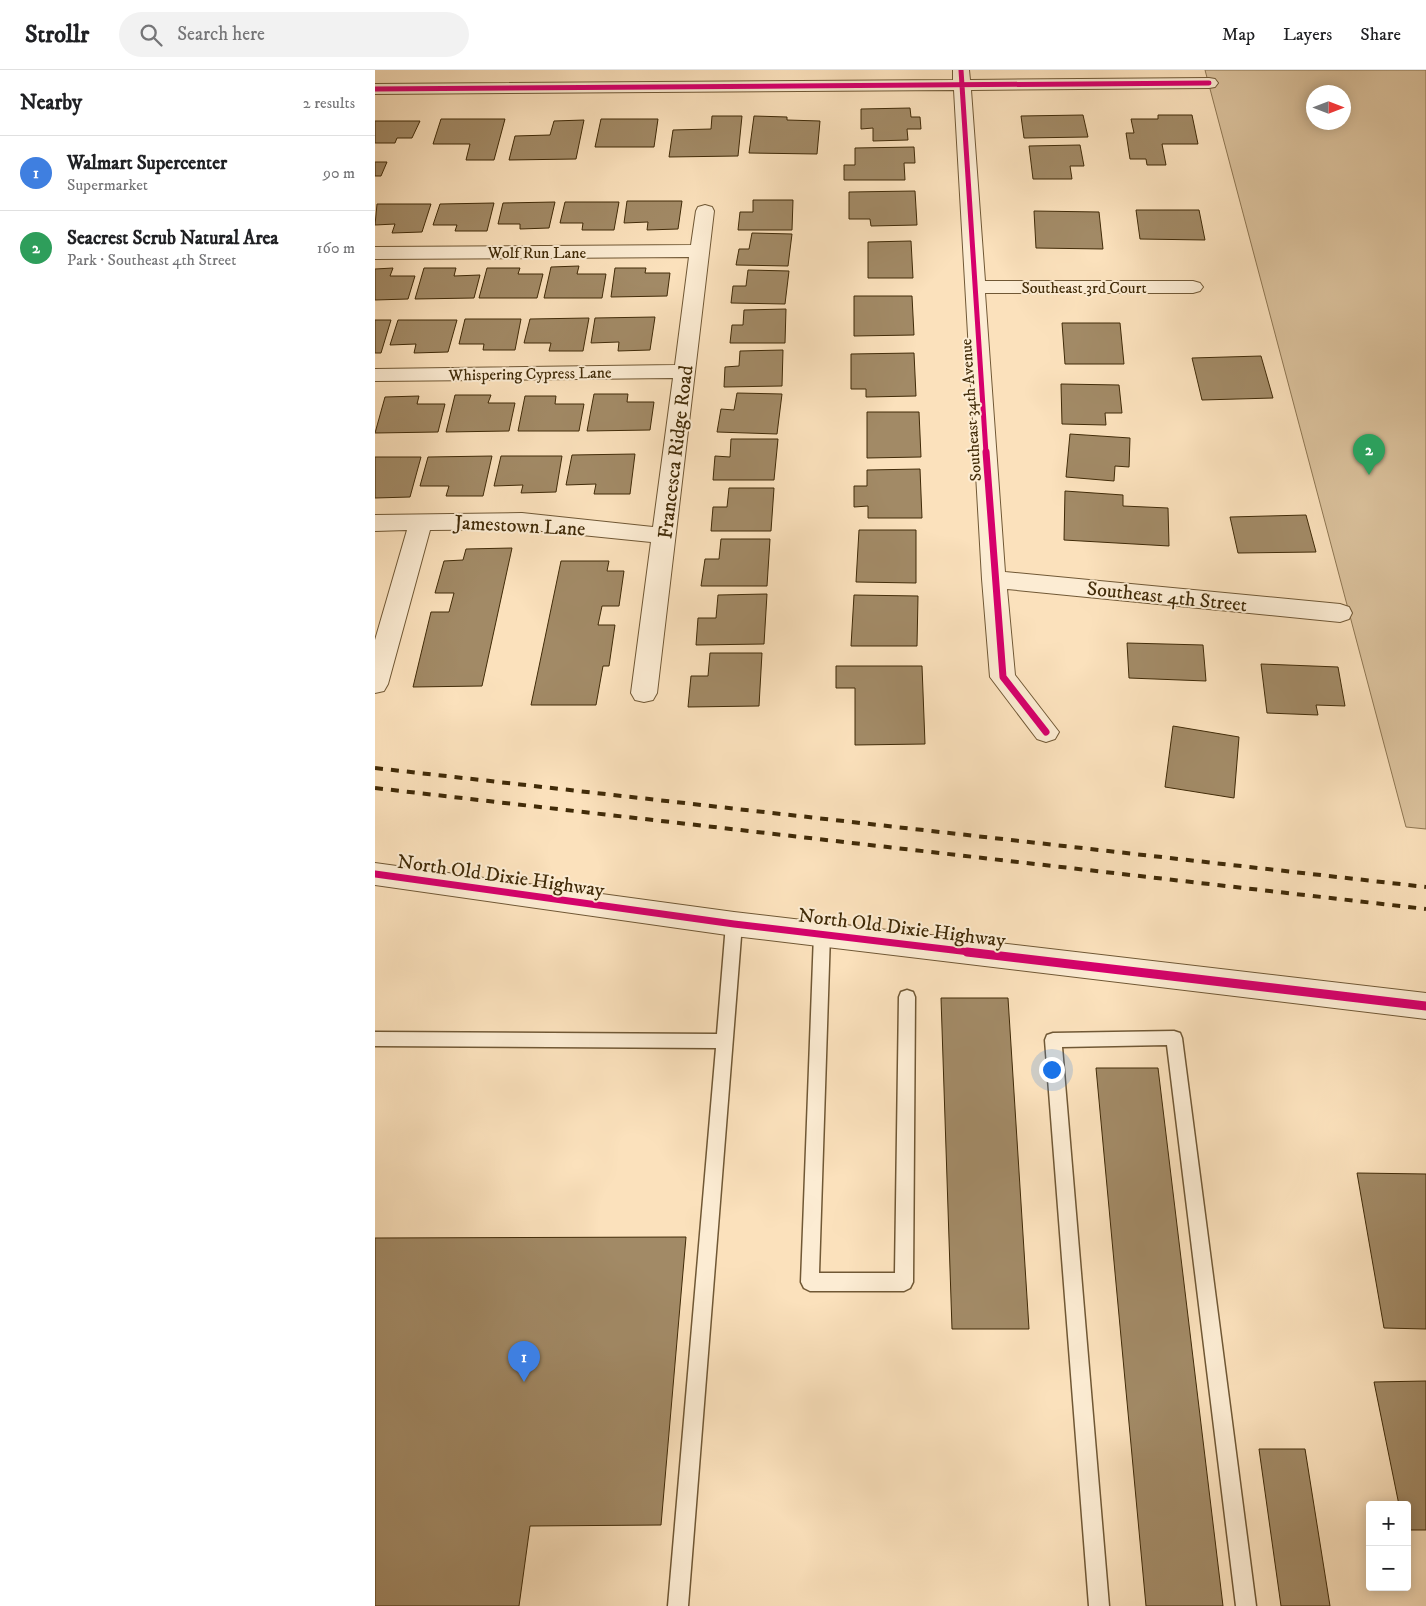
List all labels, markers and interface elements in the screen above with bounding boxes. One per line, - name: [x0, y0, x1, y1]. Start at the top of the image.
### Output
- search box: [119, 12, 469, 57]
- text: Strollr: [25, 20, 89, 50]
- icon: search: [137, 21, 165, 49]
- text: Search here: [177, 23, 265, 46]
- text: Map: [1222, 24, 1255, 46]
- text: Layers: [1283, 24, 1332, 46]
- text: Share: [1360, 24, 1401, 46]
- north arrow: [1306, 85, 1351, 130]
- text: Nearby: [20, 90, 82, 116]
- text: 2 results: [303, 93, 355, 113]
- text: Walmart Supercenter: [67, 152, 227, 175]
- text: 1: [33, 163, 39, 183]
- text: 90 m: [323, 163, 355, 183]
- text: Supermarket: [67, 175, 148, 195]
- text: Seacrest Scrub Natural Area: [67, 227, 278, 250]
- text: 2: [32, 238, 40, 258]
- text: 160 m: [317, 238, 355, 258]
- street label: Wolf Run Lane: [487, 243, 587, 263]
- text: Park · Southeast 4th Street: [67, 250, 236, 270]
- street label: Southeast 3rd Court: [1021, 278, 1147, 298]
- street label: Southeast 34th Avenue: [956, 338, 986, 482]
- street label: Whispering Cypress Lane: [447, 363, 612, 385]
- street label: Francesca Ridge Road: [653, 364, 700, 540]
- pin: 2: [1353, 434, 1385, 475]
- street label: Jamestown Lane: [452, 510, 586, 542]
- street label: Southeast 4th Street: [1086, 577, 1248, 618]
- street label: North Old Dixie Highway: [396, 850, 606, 903]
- street label: North Old Dixie Highway: [797, 903, 1007, 954]
- your location: [1039, 1057, 1065, 1083]
- pin: 1: [508, 1341, 540, 1382]
- map controls: [1366, 1501, 1411, 1591]
- button: +: [1366, 1501, 1411, 1546]
- button: −: [1366, 1546, 1411, 1591]

